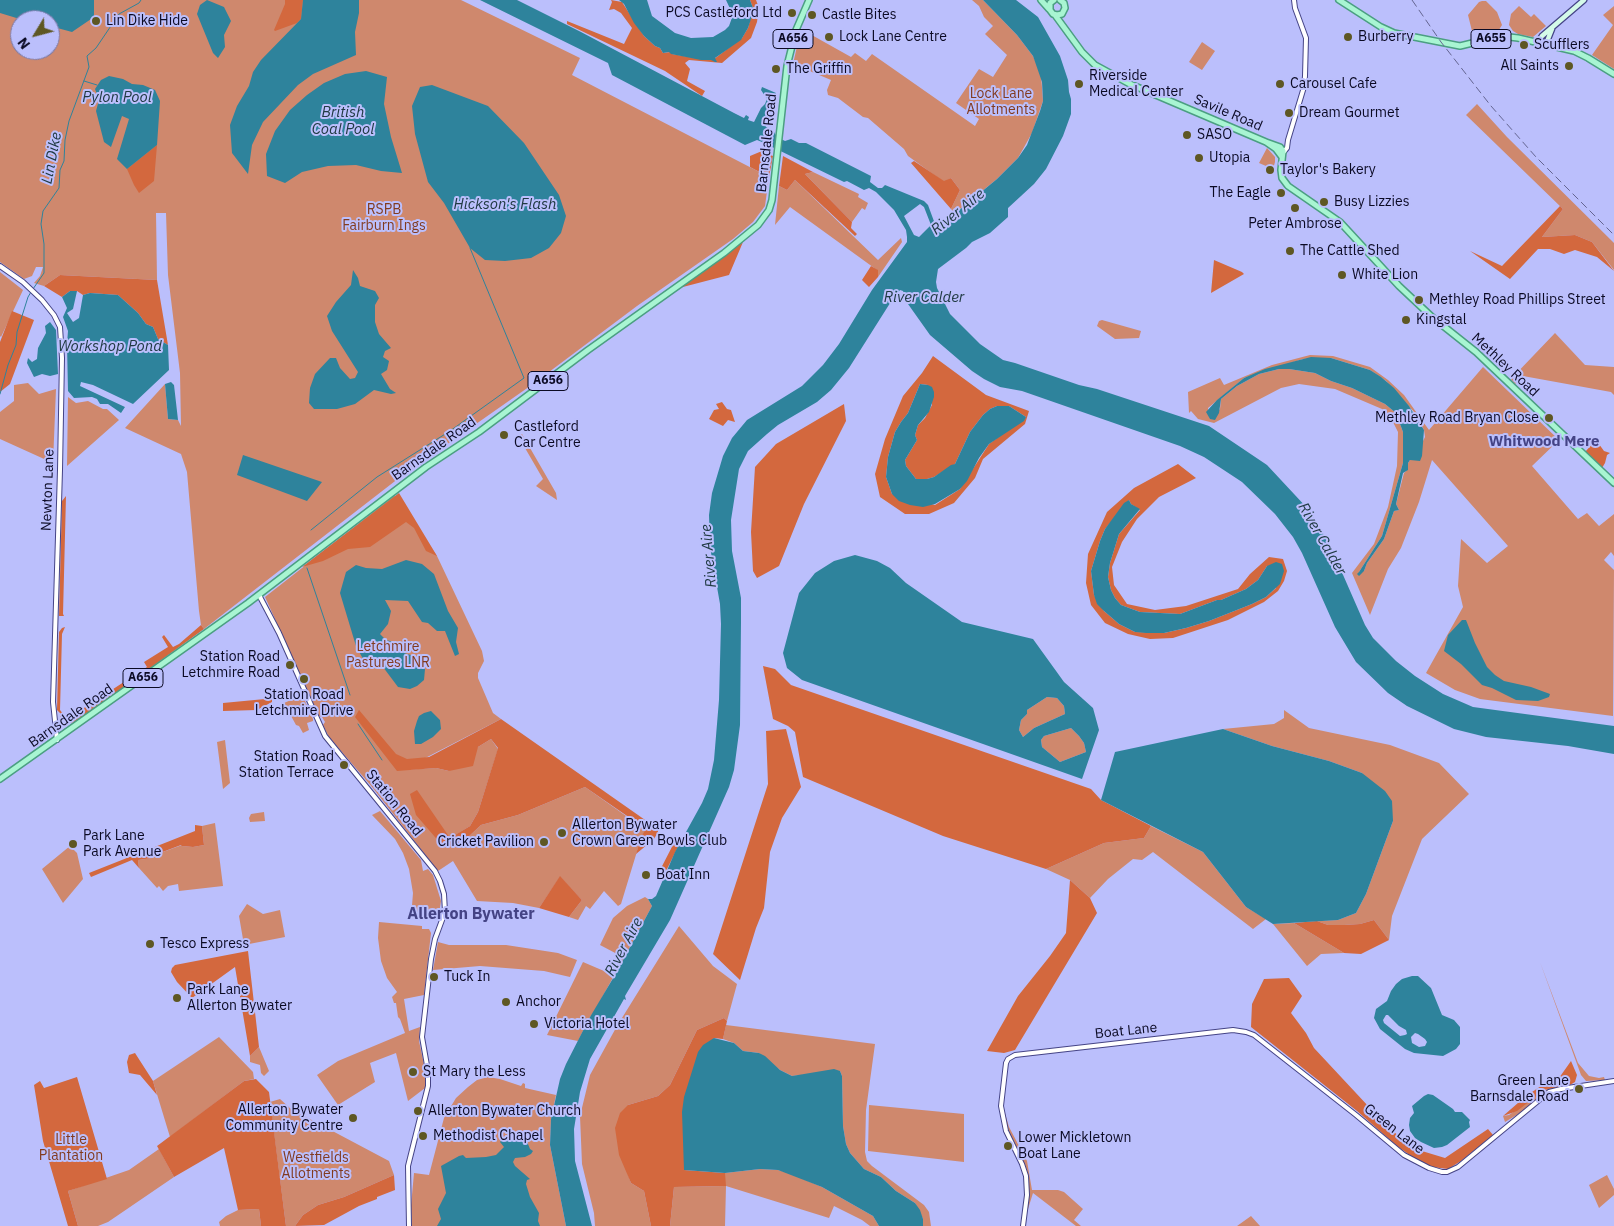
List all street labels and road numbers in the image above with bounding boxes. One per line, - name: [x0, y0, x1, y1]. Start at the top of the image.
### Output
- road number: A656: [773, 30, 813, 48]
- road number: A655: [1471, 30, 1511, 48]
- street label: Savile Road: [1191, 91, 1265, 135]
- street label: Barnsdale Road: [753, 93, 781, 193]
- street label: Methley Road: [1468, 330, 1542, 400]
- road number: A656: [528, 372, 568, 391]
- street label: Barnsdale Road: [389, 414, 479, 484]
- street label: Newton Lane: [38, 449, 58, 531]
- road number: A656: [123, 668, 163, 688]
- street label: Barnsdale Road: [26, 681, 116, 751]
- street label: Station Road: [362, 767, 426, 839]
- street label: Boat Lane: [1094, 1019, 1158, 1043]
- street label: Green Lane: [1361, 1100, 1427, 1158]

